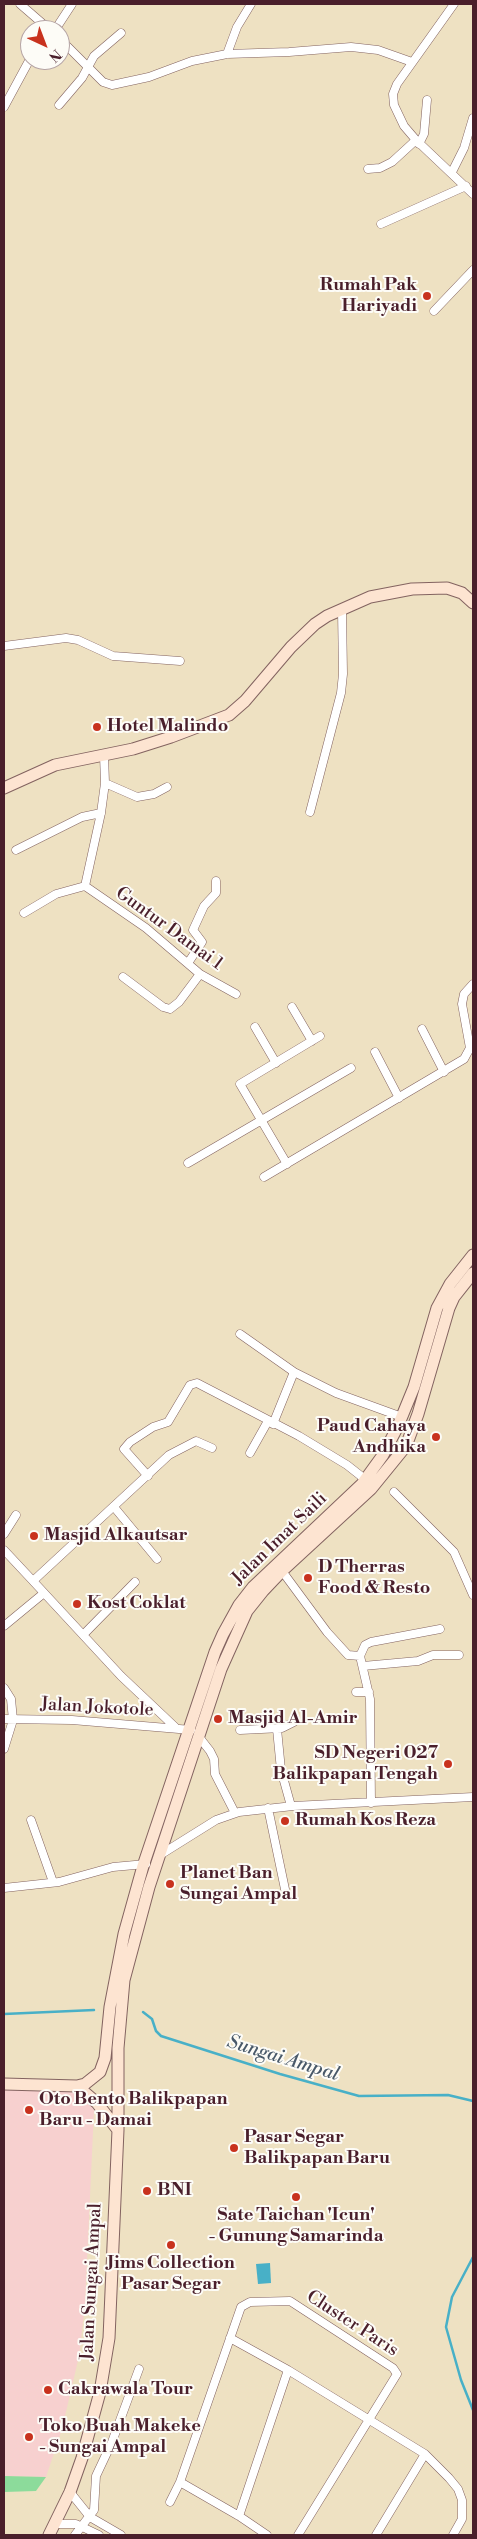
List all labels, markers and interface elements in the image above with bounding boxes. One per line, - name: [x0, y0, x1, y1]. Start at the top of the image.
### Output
- north arrow: [20, 20, 70, 70]
- text: N: [44, 45, 65, 66]
- place label: Rumah Pak Hariyadi: [320, 275, 417, 318]
- marker: Rumah Pak Hariyadi: [421, 290, 433, 302]
- place label: Hotel Malindo: [107, 716, 228, 738]
- marker: Hotel Malindo: [91, 721, 103, 733]
- street label: Guntur Damai 1: [111, 883, 227, 975]
- place label: Paud Cahaya Andhika: [317, 1416, 426, 1458]
- marker: Paud Cahaya Andhika: [430, 1431, 442, 1443]
- street label: Jalan Imat Saili: [228, 1488, 332, 1590]
- place label: Masjid Alkautsar: [44, 1525, 188, 1547]
- marker: Masjid Alkautsar: [28, 1530, 40, 1542]
- place label: D Therras Food & Resto: [318, 1557, 430, 1600]
- marker: D Therras Food & Resto: [302, 1572, 314, 1584]
- place label: Kost Coklat: [87, 1593, 186, 1615]
- marker: Kost Coklat: [71, 1598, 83, 1610]
- street label: Jalan Jokotole: [40, 1694, 154, 1722]
- place label: Masjid Al-Amir: [228, 1708, 358, 1730]
- marker: Masjid Al-Amir: [212, 1713, 224, 1725]
- place label: SD Negeri 027 Balikpapan Tengah: [272, 1743, 438, 1786]
- marker: SD Negeri 027 Balikpapan Tengah: [442, 1758, 454, 1770]
- place label: Rumah Kos Reza: [295, 1810, 436, 1832]
- marker: Rumah Kos Reza: [279, 1815, 291, 1827]
- place label: Planet Ban Sungai Ampal: [180, 1863, 297, 1906]
- marker: Planet Ban Sungai Ampal: [164, 1878, 176, 1890]
- water label: Sungai Ampal: [224, 2031, 342, 2087]
- place label: Oto Bento Balikpapan Baru - Damai: [39, 2089, 227, 2132]
- marker: Oto Bento Balikpapan Baru - Damai: [23, 2104, 35, 2116]
- place label: Pasar Segar Balikpapan Baru: [244, 2127, 390, 2170]
- marker: Pasar Segar Balikpapan Baru: [228, 2142, 240, 2154]
- place label: BNI: [157, 2180, 192, 2202]
- marker: BNI: [141, 2185, 153, 2197]
- marker: Sate Taichan 'Icun' - Gunung Samarinda: [290, 2191, 302, 2203]
- street label: Jalan Sungai Ampal: [77, 2203, 107, 2361]
- place label: Sate Taichan 'Icun' - Gunung Samarinda: [209, 2205, 383, 2248]
- marker: Jims Collection Pasar Segar: [165, 2239, 177, 2251]
- place label: Jims Collection Pasar Segar: [107, 2253, 235, 2296]
- street label: Cluster Paris: [302, 2286, 402, 2362]
- place label: Cakrawala Tour: [58, 2379, 193, 2401]
- marker: Cakrawala Tour: [42, 2384, 54, 2396]
- place label: Toko Buah Makeke - Sungai Ampal: [39, 2416, 201, 2458]
- marker: Toko Buah Makeke - Sungai Ampal: [23, 2431, 35, 2443]

